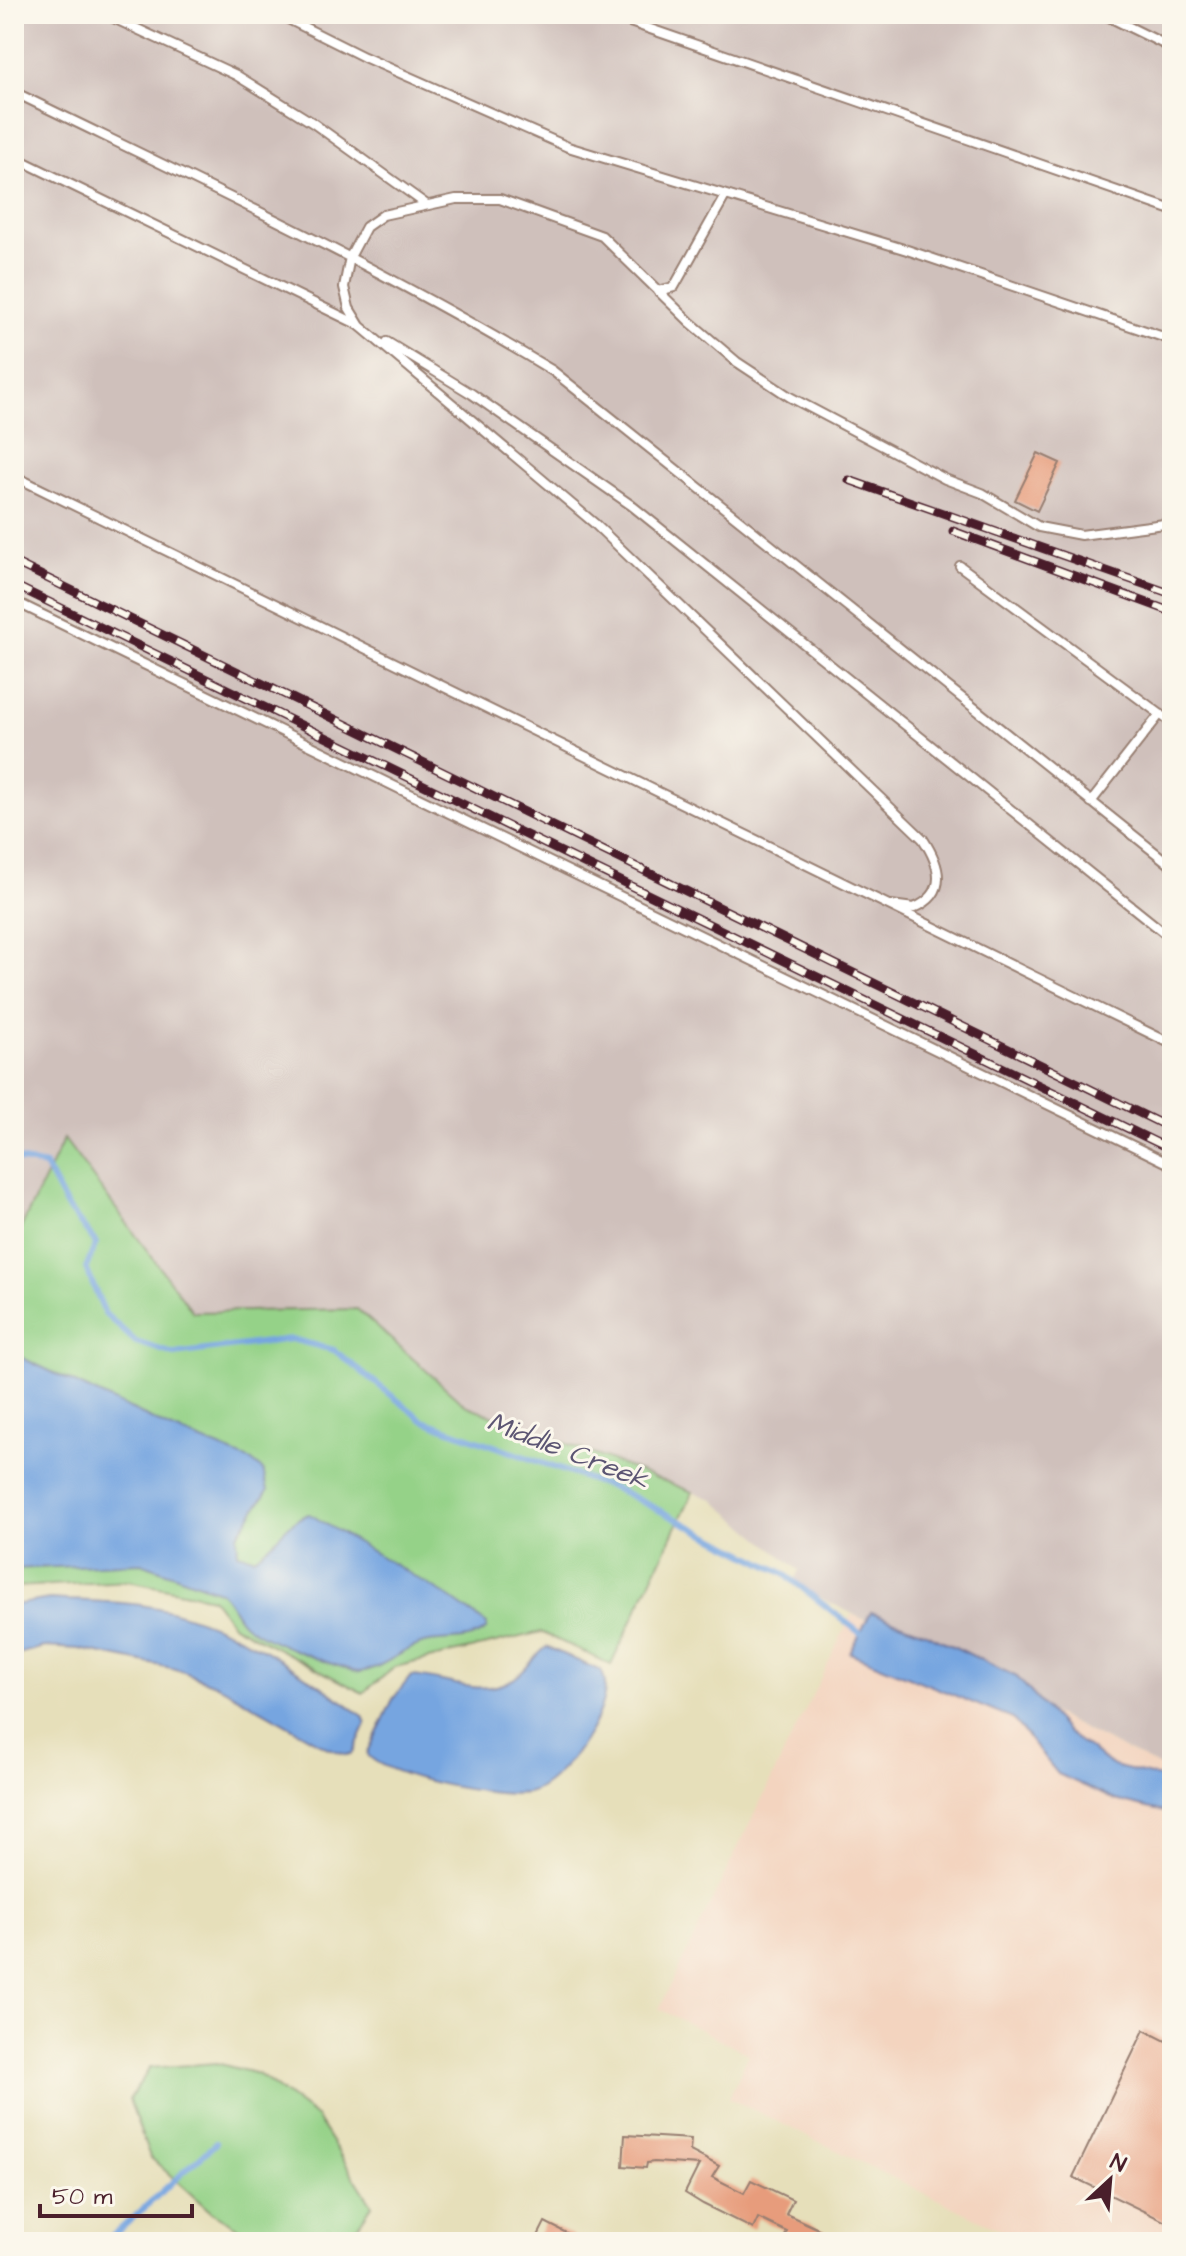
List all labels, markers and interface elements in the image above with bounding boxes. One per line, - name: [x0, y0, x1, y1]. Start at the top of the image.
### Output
- water label: Middle Creek: [482, 1402, 655, 1500]
- north arrow: [1070, 2140, 1150, 2220]
- text: N: [1105, 2146, 1131, 2180]
- scale bar: [40, 2168, 192, 2218]
- text: 50 m: [52, 2180, 113, 2214]

